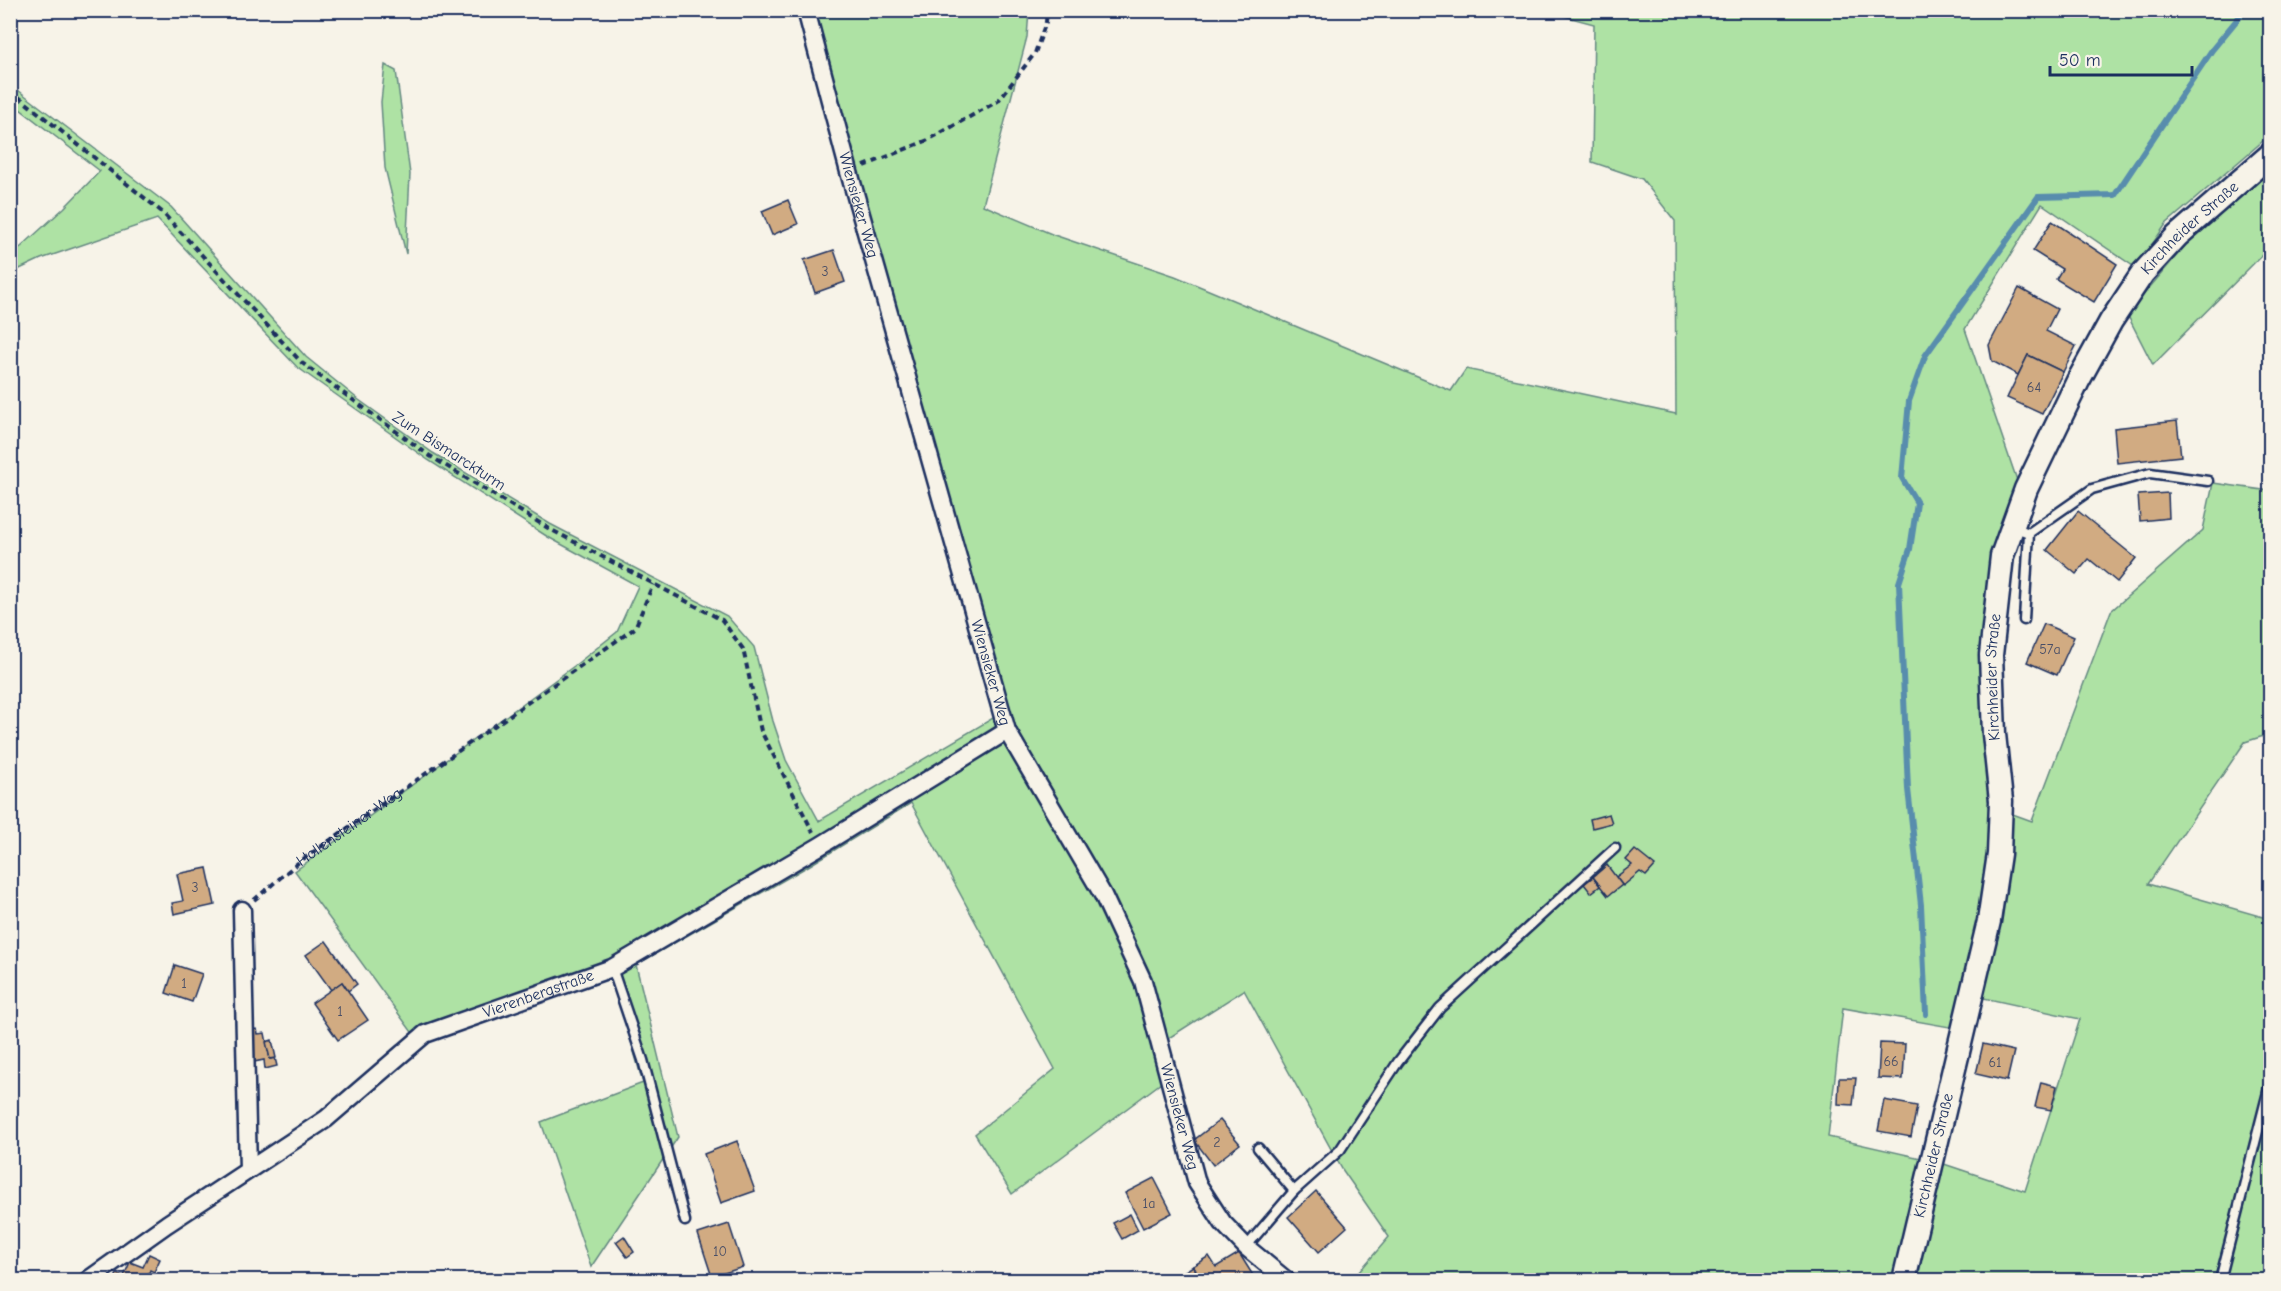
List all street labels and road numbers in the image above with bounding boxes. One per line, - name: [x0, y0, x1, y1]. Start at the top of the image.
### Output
- street label: Wiensieker Weg: [835, 150, 882, 260]
- street label: Kirchheider Straße: [2137, 178, 2242, 278]
- street label: Zum Bismarckturm: [389, 408, 509, 494]
- street label: Kirchheider Straße: [1982, 613, 2005, 742]
- street label: Wiensieker Weg: [967, 618, 1014, 728]
- street label: Hollensteiner Weg: [293, 784, 405, 870]
- street label: Vierenbergstraße: [481, 966, 596, 1022]
- street label: Wiensieker Weg: [1157, 1062, 1202, 1172]
- street label: Kirchheider Straße: [1910, 1091, 1957, 1220]

